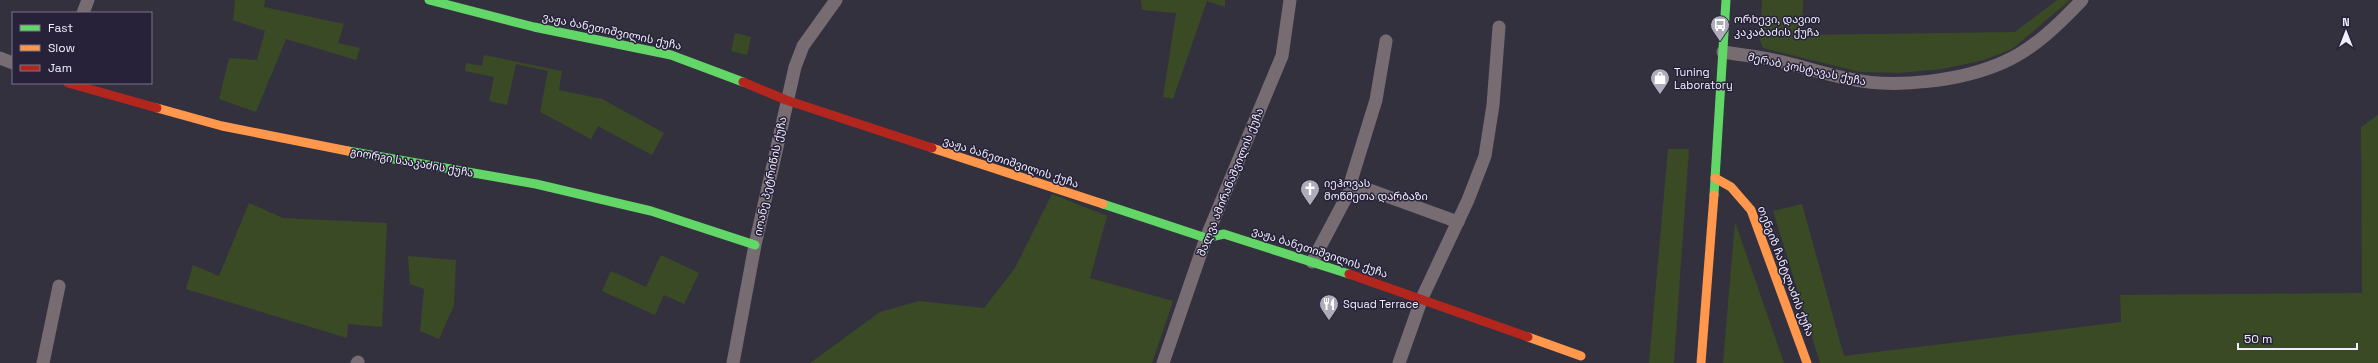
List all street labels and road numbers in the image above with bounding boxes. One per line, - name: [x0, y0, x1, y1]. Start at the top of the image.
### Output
- street label: ვაჟა ბანეთიშვილის ქუჩა: [541, 9, 683, 53]
- street label: მერაბ კოსტავას ქუჩა: [1747, 50, 1867, 88]
- street label: შალვა ამირანაშვილის ქუჩა: [1194, 106, 1266, 258]
- street label: იოანე პეტრიწის ქუჩა: [751, 115, 789, 237]
- street label: ვაჟა ბანეთიშვილის ქუჩა: [941, 133, 1081, 191]
- street label: გიორგი სააკაძის ქუჩა: [349, 144, 475, 180]
- street label: თენგიზ ჩანტლაძის ქუჩა: [1755, 204, 1817, 338]
- street label: ვაჟა ბანეთიშვილის ქუჩა: [1250, 223, 1390, 281]

